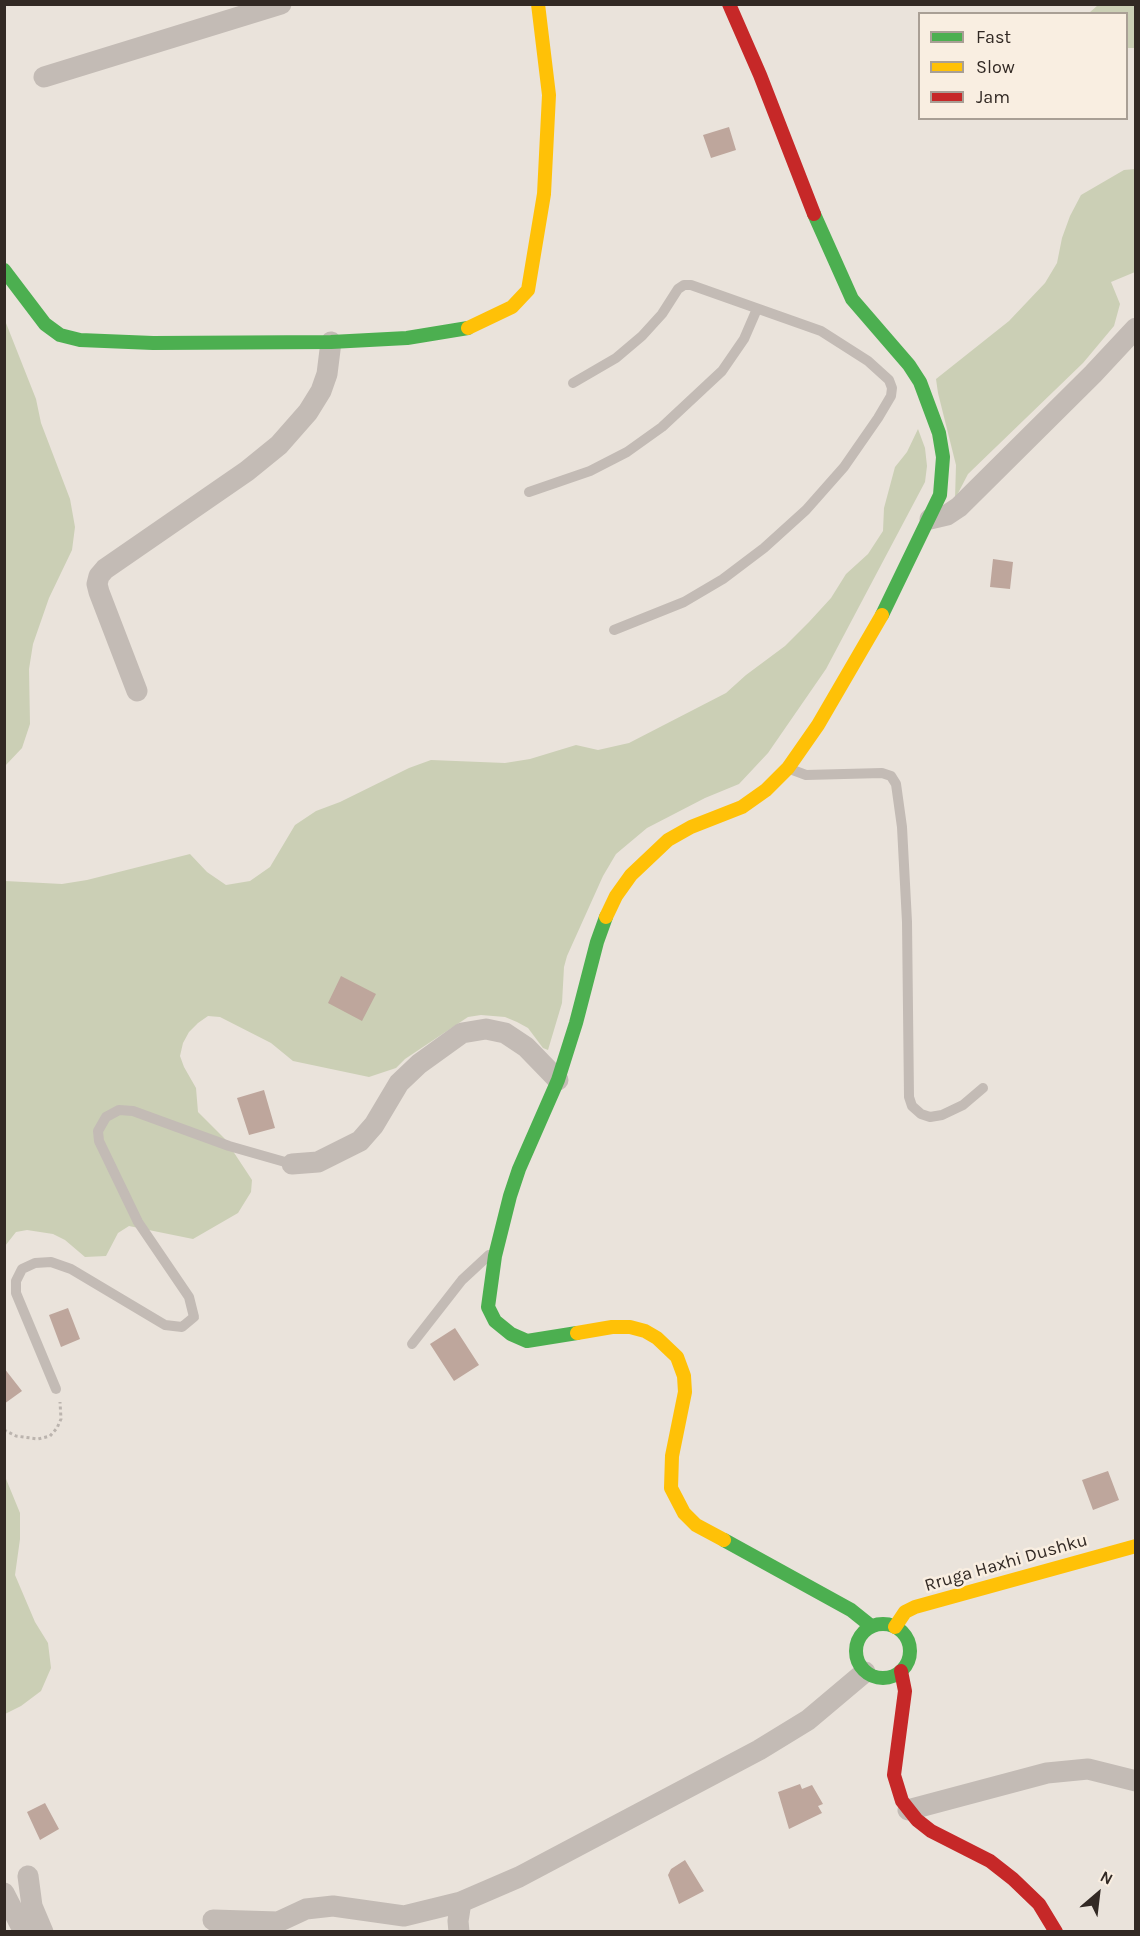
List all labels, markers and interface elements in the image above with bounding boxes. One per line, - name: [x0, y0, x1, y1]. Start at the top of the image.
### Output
- legend: [918, 12, 1128, 120]
- text: Fast: [976, 26, 1011, 48]
- text: Slow: [976, 56, 1015, 78]
- text: Jam: [976, 86, 1010, 108]
- street label: Rruga Haxhi Dushku: [922, 1529, 1090, 1597]
- north arrow: [1068, 1864, 1128, 1924]
- text: N: [1097, 1867, 1116, 1889]

